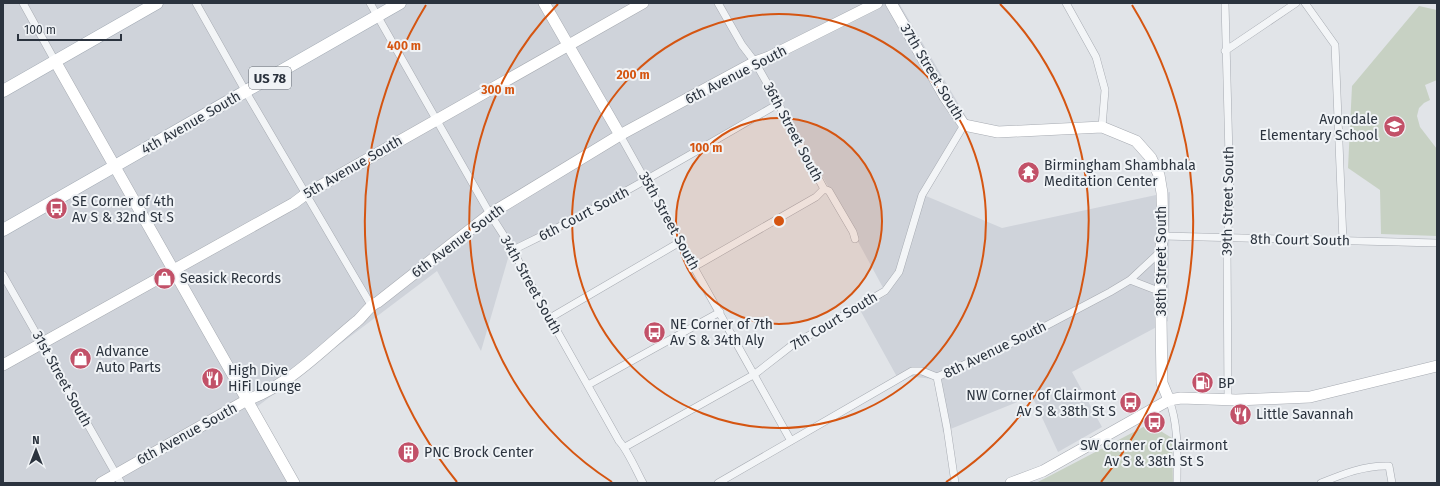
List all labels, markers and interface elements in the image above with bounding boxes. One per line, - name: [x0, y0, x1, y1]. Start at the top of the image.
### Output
- scale bar: [18, 16, 121, 42]
- street label: 37th Street South: [897, 21, 967, 123]
- text: 100 m: [24, 23, 56, 37]
- text: 400 m: [387, 39, 421, 53]
- street label: 6th Avenue South: [682, 42, 790, 108]
- road number: US 78: [249, 67, 291, 89]
- text: 200 m: [616, 68, 650, 82]
- street label: 36th Street South: [760, 79, 826, 185]
- text: 300 m: [480, 83, 515, 97]
- street label: 4th Avenue South: [138, 88, 244, 158]
- place label: Avondale Elementary School: [1260, 111, 1378, 144]
- school or university icon: Avondale Elementary School: [1381, 114, 1407, 140]
- street label: 5th Avenue South: [301, 132, 405, 202]
- text: 100 m: [690, 141, 722, 155]
- street label: 39th Street South: [1219, 146, 1237, 256]
- place label: Birmingham Shambhala Meditation Center: [1044, 157, 1196, 190]
- temple icon: Birmingham Shambhala Meditation Center: [1016, 160, 1042, 186]
- street label: 35th Street South: [635, 169, 703, 273]
- street label: 6th Court South: [536, 183, 632, 245]
- place label: SE Corner of 4th Av S & 32nd St S: [72, 193, 174, 226]
- bus stop icon: SE Corner of 4th Av S & 32nd St S: [44, 196, 70, 222]
- street label: 6th Avenue South: [408, 201, 508, 281]
- street label: 38th Street South: [1153, 206, 1170, 316]
- centre of rings: [772, 214, 786, 228]
- street label: 8th Court South: [1250, 231, 1350, 249]
- street label: 34th Street South: [497, 233, 565, 337]
- shop icon: Seasick Records: [152, 265, 178, 291]
- place label: Seasick Records: [180, 270, 281, 287]
- street label: 7th Court South: [787, 288, 881, 354]
- place label: NE Corner of 7th Av S & 34th Aly: [670, 316, 773, 349]
- street label: 8th Avenue South: [941, 318, 1049, 382]
- bus stop icon: NE Corner of 7th Av S & 34th Aly: [642, 319, 668, 345]
- street label: 31st Street South: [29, 328, 95, 430]
- place label: Advance Auto Parts: [96, 343, 161, 376]
- shop icon: Advance Auto Parts: [68, 346, 94, 372]
- place label: High Dive HiFi Lounge: [228, 362, 301, 395]
- restaurant icon: High Dive HiFi Lounge: [200, 365, 226, 391]
- fuel station icon: BP: [1189, 370, 1215, 396]
- place label: BP: [1218, 375, 1235, 392]
- place label: NW Corner of Clairmont Av S & 38th St S: [966, 387, 1117, 420]
- bus stop icon: NW Corner of Clairmont Av S & 38th St S: [1118, 390, 1144, 416]
- street label: 6th Avenue South: [134, 399, 240, 469]
- restaurant icon: Little Savannah: [1227, 401, 1253, 427]
- place label: Little Savannah: [1256, 406, 1354, 423]
- bus stop icon: SW Corner of Clairmont Av S & 38th St S: [1141, 410, 1167, 436]
- north arrow: [16, 430, 56, 470]
- text: N: [32, 434, 40, 447]
- place label: SW Corner of Clairmont Av S & 38th St S: [1080, 437, 1229, 470]
- building icon: PNC Brock Center: [396, 439, 422, 465]
- place label: PNC Brock Center: [424, 444, 534, 461]

